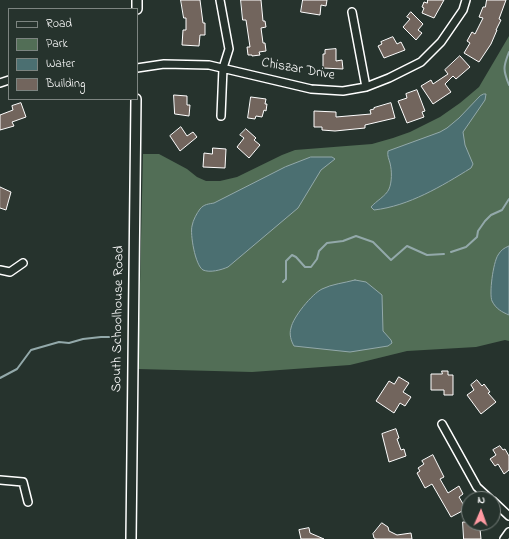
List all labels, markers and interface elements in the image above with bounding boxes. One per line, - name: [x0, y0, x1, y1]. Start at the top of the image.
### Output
- legend: [8, 8, 138, 100]
- text: Road: [46, 15, 72, 33]
- text: Park: [46, 35, 68, 53]
- text: Water: [46, 55, 75, 73]
- street label: Chiszar Drive: [260, 55, 336, 85]
- text: Building: [46, 75, 85, 93]
- street label: South Schoolhouse Road: [109, 246, 129, 392]
- north arrow: [461, 491, 501, 531]
- text: N: [477, 492, 485, 508]

